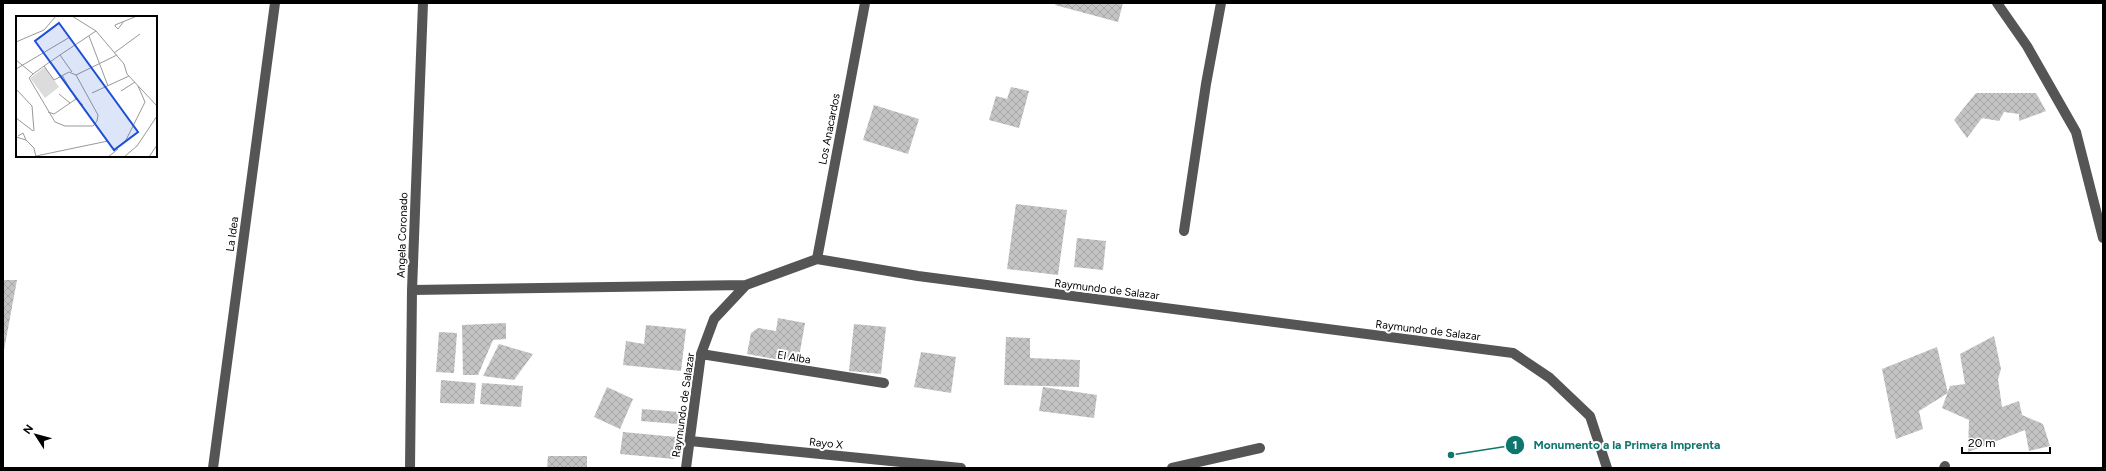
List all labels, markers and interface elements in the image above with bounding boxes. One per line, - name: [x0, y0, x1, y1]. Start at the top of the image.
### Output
- inset map: [16, 16, 157, 157]
- street label: Los Anacardos: [816, 92, 843, 166]
- street label: Angela Coronado: [395, 192, 410, 278]
- street label: La Idea: [224, 216, 241, 252]
- street label: Raymundo de Salazar: [1054, 277, 1160, 302]
- street label: Raymundo de Salazar: [1375, 318, 1481, 343]
- street label: El Alba: [776, 348, 812, 367]
- street label: Raymundo de Salazar: [670, 352, 697, 458]
- north arrow: [16, 415, 56, 455]
- text: N: [21, 422, 36, 437]
- scale bar: [1962, 429, 2050, 455]
- callout: Monumento a la Primera Imprenta: [1505, 433, 1728, 457]
- street label: Rayo X: [808, 435, 844, 452]
- text: 20 m: [1968, 436, 1996, 450]
- text: 1: [1512, 438, 1518, 452]
- text: Monumento a la Primera Imprenta: [1534, 438, 1720, 452]

